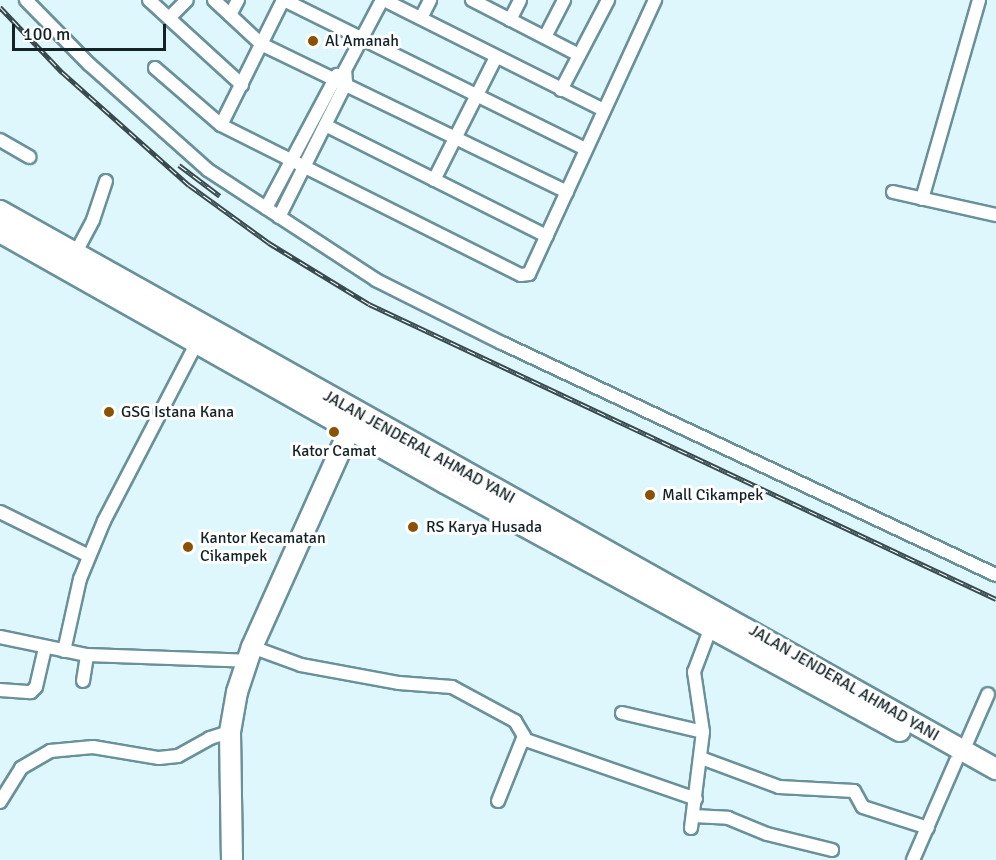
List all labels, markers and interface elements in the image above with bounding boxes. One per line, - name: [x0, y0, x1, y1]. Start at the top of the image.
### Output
- scale bar: [15, 12, 170, 50]
- text: 100 m: [23, 23, 70, 45]
- place label: Al Amanah: [325, 31, 399, 51]
- marker: Al Amanah: [306, 34, 320, 48]
- street label: JALAN JENDERAL AHMAD YANI: [320, 386, 518, 508]
- place label: GSG Istana Kana: [121, 402, 234, 422]
- marker: GSG Istana Kana: [102, 405, 116, 419]
- marker: Kator Camat: [327, 425, 341, 439]
- place label: Kator Camat: [292, 441, 376, 461]
- place label: Mall Cikampek: [662, 485, 763, 505]
- marker: Mall Cikampek: [643, 488, 657, 502]
- place label: RS Karya Husada: [426, 517, 542, 537]
- marker: RS Karya Husada: [404, 518, 422, 536]
- place label: Kantor Kecamatan Cikampek: [200, 528, 326, 566]
- marker: Kantor Kecamatan Cikampek: [181, 540, 195, 554]
- street label: JALAN JENDERAL AHMAD YANI: [746, 621, 942, 745]

